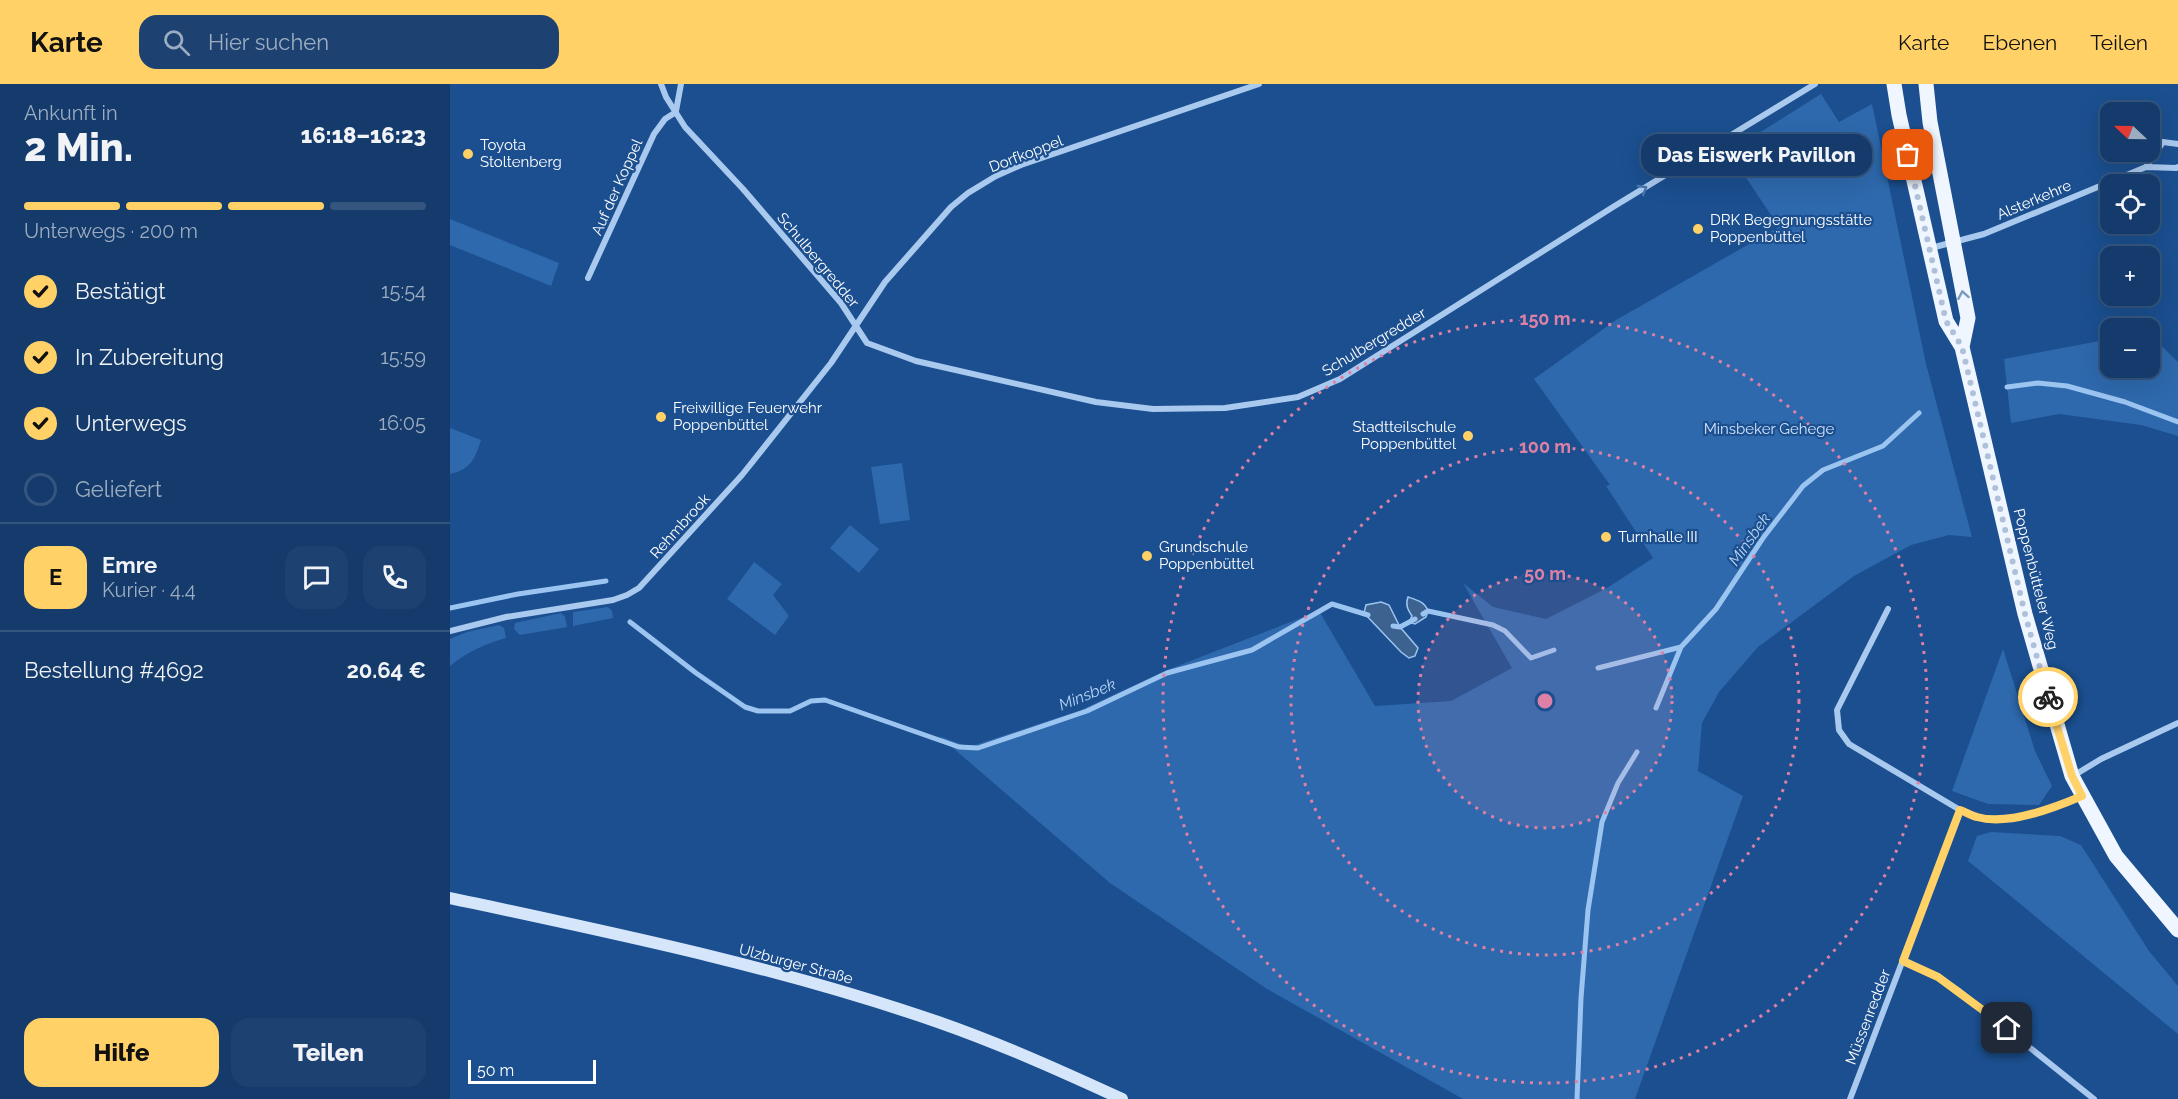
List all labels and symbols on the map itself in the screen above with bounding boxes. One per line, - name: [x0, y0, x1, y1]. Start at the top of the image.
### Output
- north arrow: [2100, 102, 2160, 162]
- pin: [1882, 129, 1933, 180]
- street label: Dorfkoppel: [986, 131, 1066, 176]
- callout: Das Eiswerk Pavillon: [1641, 134, 1872, 176]
- street label: Auf der Koppel: [588, 135, 647, 238]
- place label: Toyota Stoltenberg: [480, 136, 562, 171]
- marker: Toyota Stoltenberg: [461, 147, 475, 161]
- street label: Alsterkehre: [1994, 176, 2074, 224]
- one-way arrow: [1637, 184, 1647, 196]
- street label: Schulbergredder: [773, 209, 863, 312]
- place label: DRK Begegnungsstätte Poppenbüttel: [1710, 211, 1872, 246]
- marker: DRK Begegnungsstätte Poppenbüttel: [1691, 222, 1705, 236]
- one-way arrow: [1958, 290, 1970, 299]
- street label: Schulbergredder: [1319, 304, 1430, 380]
- text: 150 m: [1520, 308, 1571, 329]
- place label: Freiwillige Feuerwehr Poppenbüttel: [673, 399, 823, 434]
- marker: Freiwillige Feuerwehr Poppenbüttel: [654, 410, 668, 424]
- place label: Stadtteilschule Poppenbüttel: [1352, 418, 1457, 453]
- park label: Minsbeker Gehege: [1704, 420, 1835, 438]
- marker: Stadtteilschule Poppenbüttel: [1461, 429, 1475, 443]
- text: 100 m: [1519, 436, 1571, 457]
- street label: Rehmbrook: [646, 490, 714, 562]
- street label: Poppenbütteler Weg: [2010, 507, 2062, 651]
- water label: Minsbek: [1724, 509, 1775, 569]
- place label: Turnhalle III: [1618, 528, 1698, 546]
- marker: Turnhalle III: [1599, 530, 1613, 544]
- place label: Grundschule Poppenbüttel: [1159, 538, 1255, 573]
- marker: Grundschule Poppenbüttel: [1140, 549, 1154, 563]
- text: 50 m: [1524, 563, 1566, 584]
- courier: [2018, 667, 2078, 727]
- water label: Minsbek: [1056, 674, 1119, 714]
- centre of rings: [1535, 691, 1555, 711]
- street label: Ulzburger Straße: [737, 940, 855, 988]
- street label: Müssenredder: [1842, 966, 1895, 1067]
- pin: [1981, 1002, 2032, 1053]
- scale bar: [468, 1057, 596, 1084]

